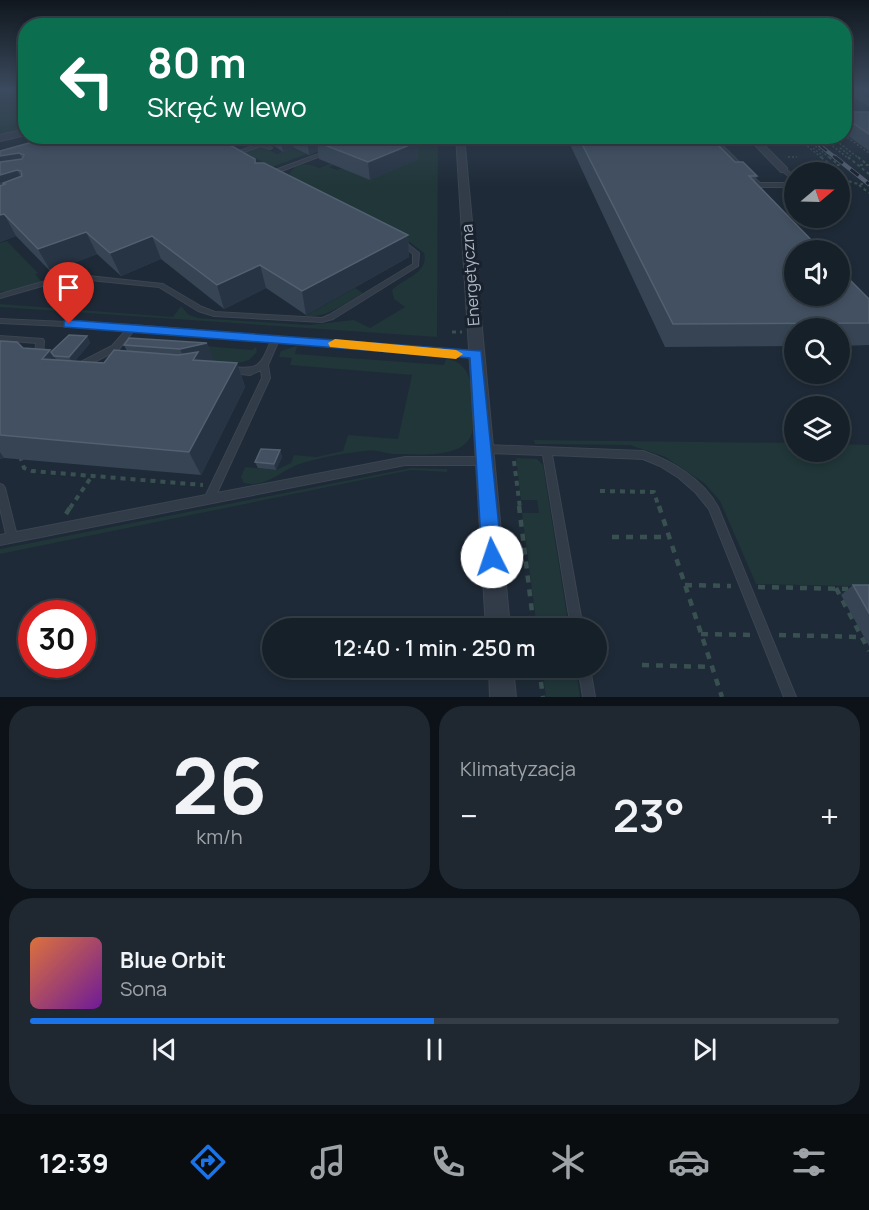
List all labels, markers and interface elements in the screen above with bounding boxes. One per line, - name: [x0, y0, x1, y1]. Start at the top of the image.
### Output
- text: 80 m: [147, 33, 247, 91]
- icon: left: [48, 42, 126, 120]
- text: Skręć w lewo: [147, 88, 307, 125]
- north arrow: [784, 162, 850, 228]
- map controls: [784, 162, 850, 462]
- street label: Energetyczna: [455, 223, 485, 327]
- button: sound: [784, 240, 850, 306]
- pin: [43, 262, 94, 324]
- icon: arrive: [52, 271, 85, 304]
- button: search: [784, 318, 850, 384]
- button: layers: [784, 396, 850, 462]
- position arrow: [460, 525, 524, 589]
- speed limit sign: 30: [18, 600, 96, 678]
- text: 12:40 · 1 min · 250 m: [334, 633, 535, 663]
- text: 26: [172, 731, 267, 837]
- text: Klimatyzacja: [460, 755, 576, 782]
- text: 23°: [613, 784, 685, 846]
- text: −: [460, 793, 478, 838]
- text: +: [820, 793, 839, 838]
- text: km/h: [196, 823, 243, 850]
- text: Blue Orbit: [120, 945, 226, 975]
- text: Sona: [120, 975, 167, 1002]
- icon: previous: [148, 1033, 181, 1066]
- icon: pause: [418, 1033, 451, 1066]
- icon: next: [688, 1033, 721, 1066]
- icon: directions: [187, 1141, 229, 1183]
- icon: music: [307, 1141, 349, 1183]
- icon: phone: [427, 1141, 469, 1183]
- icon: climate: [547, 1141, 589, 1183]
- icon: car: [668, 1141, 710, 1183]
- icon: filters: [788, 1141, 830, 1183]
- text: 12:39: [39, 1144, 109, 1181]

